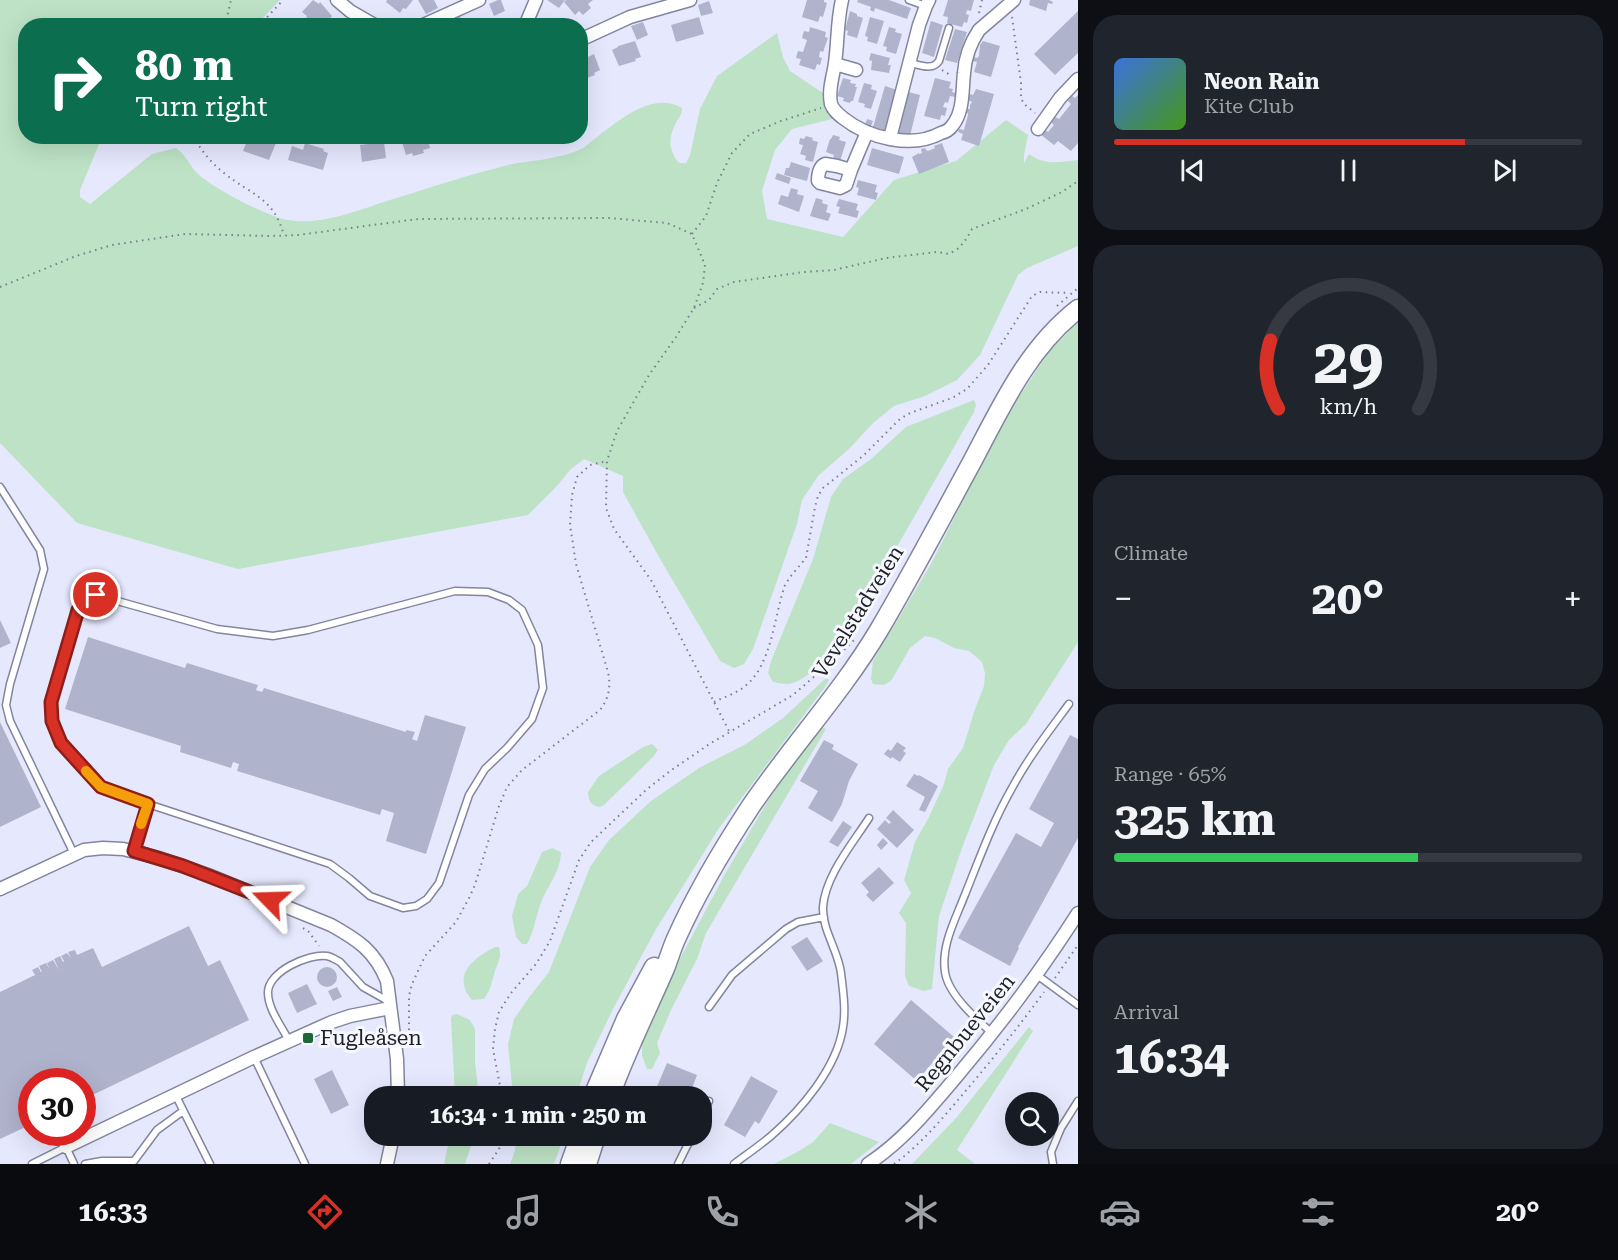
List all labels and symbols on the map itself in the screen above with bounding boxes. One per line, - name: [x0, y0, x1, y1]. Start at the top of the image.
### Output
- street label: Vevelstadveien: [808, 541, 909, 683]
- pin: [70, 569, 121, 620]
- position arrow: [238, 868, 302, 932]
- street label: Regnbueveien: [910, 969, 1020, 1096]
- place label: Fugleåsen: [320, 1026, 422, 1050]
- marker: Fugleåsen: [301, 1031, 315, 1045]
- speed limit sign: 30: [18, 1068, 96, 1146]

